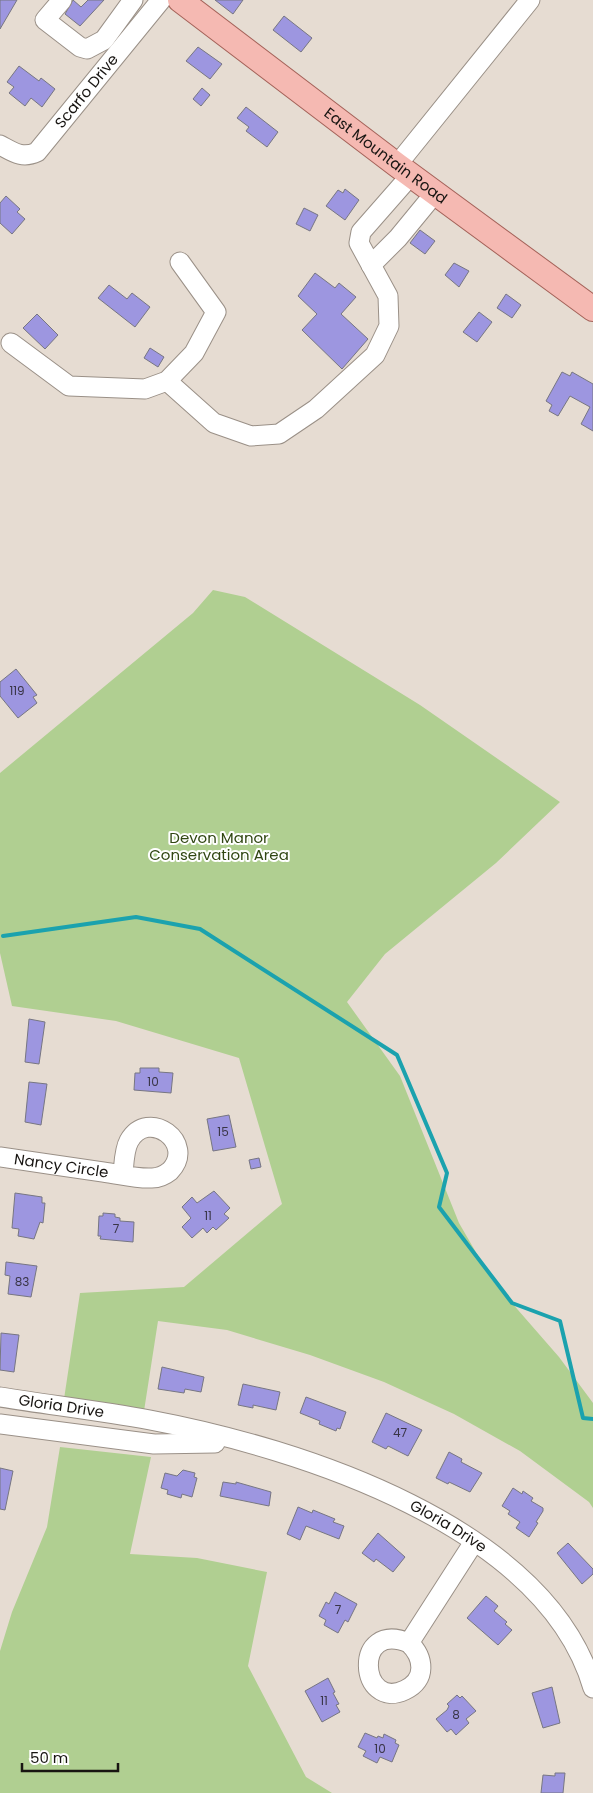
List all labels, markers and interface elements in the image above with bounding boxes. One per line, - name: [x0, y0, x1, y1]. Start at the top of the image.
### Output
- street label: Scarfo Drive: [50, 49, 123, 132]
- street label: East Mountain Road: [320, 102, 452, 208]
- house number: 119: [9, 682, 25, 699]
- park label: Devon Manor Conservation Area: [149, 827, 289, 865]
- house number: 10: [147, 1073, 159, 1090]
- house number: 15: [217, 1123, 229, 1140]
- street label: Nancy Circle: [13, 1148, 110, 1183]
- house number: 11: [204, 1207, 212, 1224]
- house number: 7: [113, 1220, 120, 1237]
- house number: 83: [15, 1273, 29, 1290]
- street label: Gloria Drive: [17, 1389, 106, 1422]
- house number: 47: [393, 1424, 407, 1441]
- street label: Gloria Drive: [407, 1495, 491, 1557]
- house number: 7: [335, 1601, 342, 1618]
- house number: 11: [320, 1692, 328, 1709]
- house number: 8: [452, 1706, 460, 1723]
- scale bar: [22, 1740, 119, 1772]
- house number: 10: [374, 1740, 386, 1757]
- text: 50 m: [30, 1747, 68, 1768]

